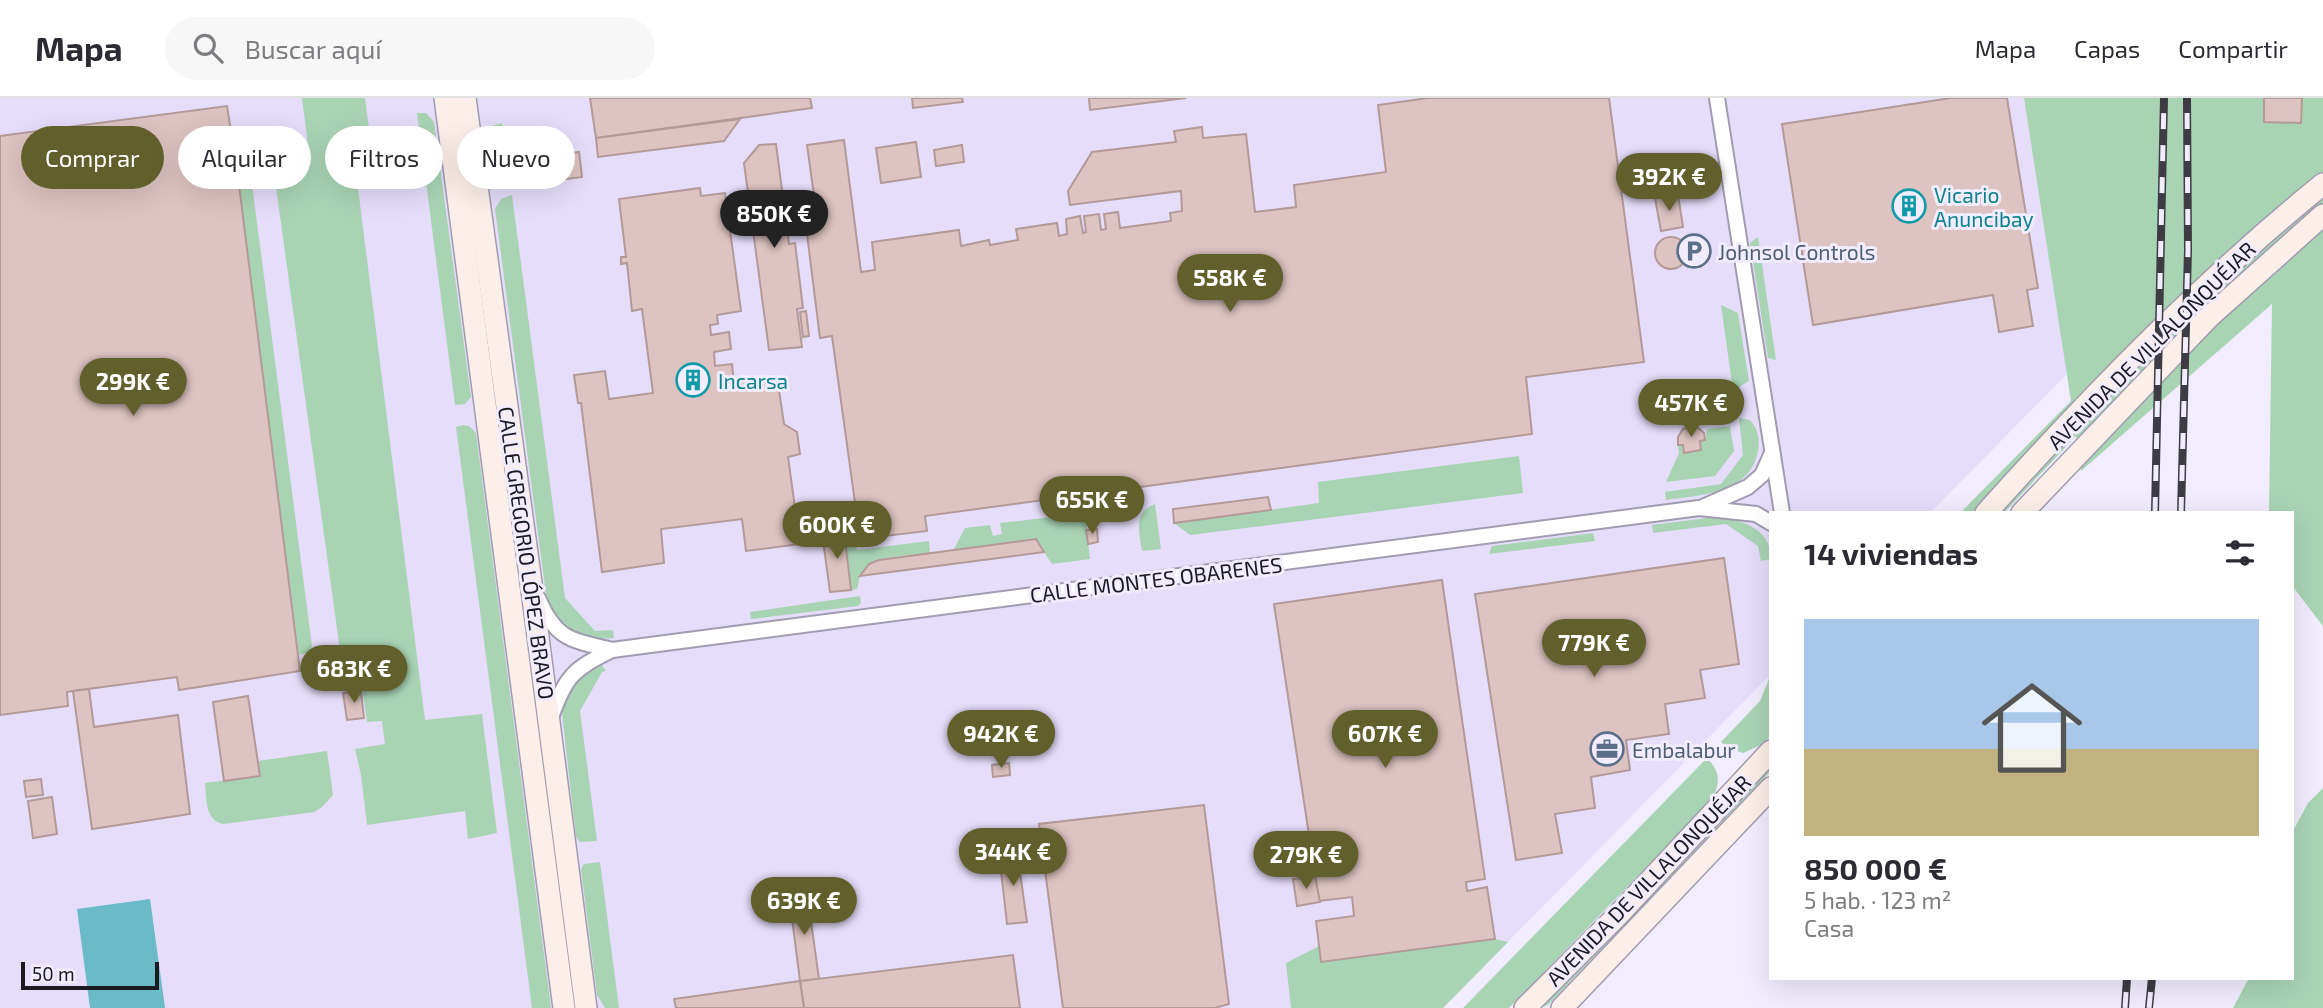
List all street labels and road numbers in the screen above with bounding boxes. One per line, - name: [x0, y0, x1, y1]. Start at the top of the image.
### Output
- street label: AVENIDA DE VILLALONQUÉJAR: [2042, 236, 2261, 455]
- street label: CALLE GREGORIO LÓPEZ BRAVO: [494, 405, 560, 701]
- street label: CALLE MONTES OBARENES: [1028, 551, 1284, 607]
- street label: AVENIDA DE VILLALONQUÉJAR: [1541, 769, 1756, 991]

